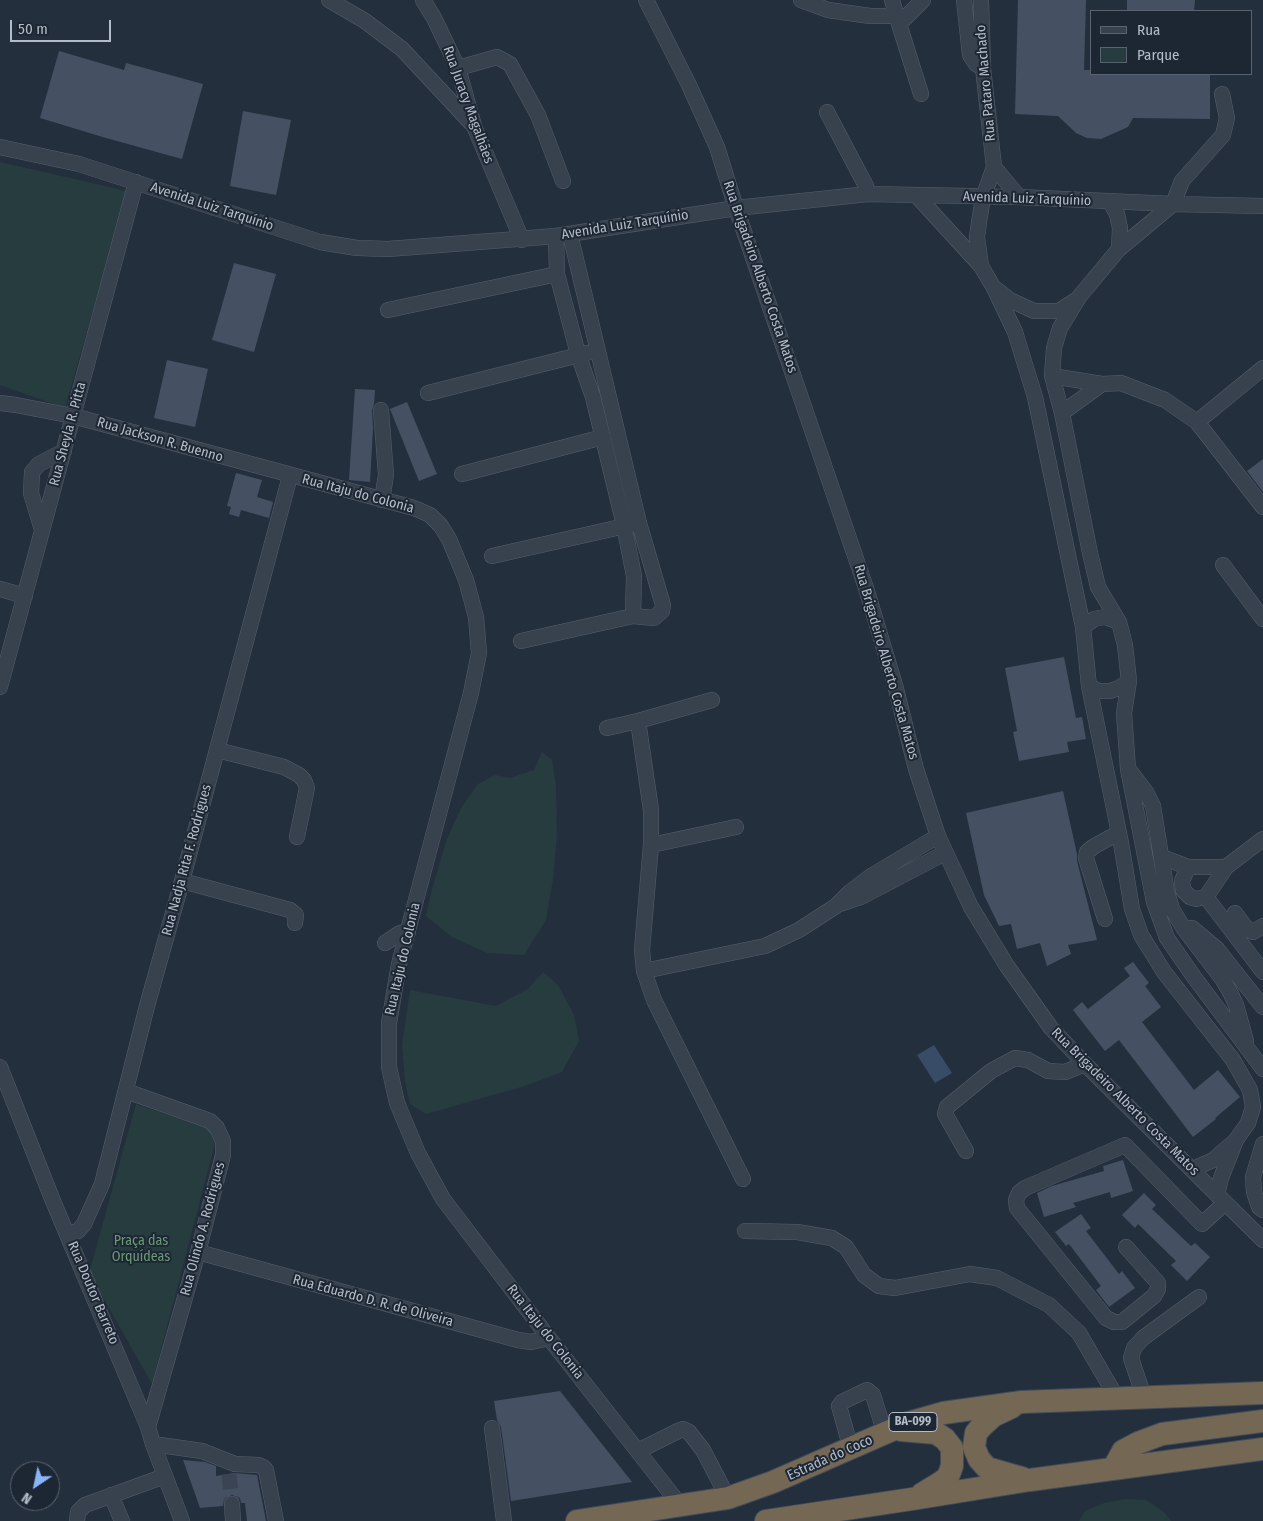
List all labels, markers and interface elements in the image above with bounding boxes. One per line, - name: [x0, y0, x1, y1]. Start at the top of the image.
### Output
- scale bar: [12, 10, 114, 42]
- legend: [1090, 10, 1253, 75]
- text: 50 m: [18, 20, 48, 38]
- text: Rua: [1137, 21, 1160, 39]
- street label: Rua Pataro Machado: [973, 24, 999, 142]
- street label: Rua Juracy Magalhães: [439, 44, 497, 166]
- text: Parque: [1137, 46, 1180, 64]
- street label: Avenida Luiz Tarquínio: [148, 179, 276, 235]
- street label: Rua Brigadeiro Alberto Costa Matos: [719, 179, 801, 375]
- street label: Avenida Luiz Tarquínio: [963, 188, 1091, 210]
- street label: Avenida Luiz Tarquínio: [560, 207, 690, 243]
- street label: Rua Sheyla R. Pitta: [46, 380, 90, 488]
- street label: Rua Jackson R. Buenno: [95, 414, 225, 466]
- street label: Rua Itaju do Colonia: [300, 471, 416, 517]
- street label: Rua Brigadeiro Alberto Costa Matos: [850, 563, 922, 761]
- street label: Rua Nadja Rita F. Rodrigues: [159, 782, 215, 938]
- street label: Rua Itaju do Colonia: [382, 901, 424, 1017]
- street label: Rua Brigadeiro Alberto Costa Matos: [1048, 1025, 1202, 1179]
- street label: Rua Olindo A. Rodrigues: [177, 1160, 229, 1298]
- park label: Praça das Orquídeas: [112, 1233, 170, 1266]
- street label: Rua Doutor Barreto: [64, 1239, 122, 1347]
- street label: Rua Eduardo D. R. de Oliveira: [291, 1271, 455, 1331]
- street label: Rua Itaju do Colonia: [503, 1281, 587, 1383]
- road number: BA-099: [889, 1412, 937, 1431]
- street label: Estrada do Coco: [785, 1432, 875, 1484]
- north arrow: [10, 1461, 60, 1511]
- text: N: [19, 1489, 35, 1507]

